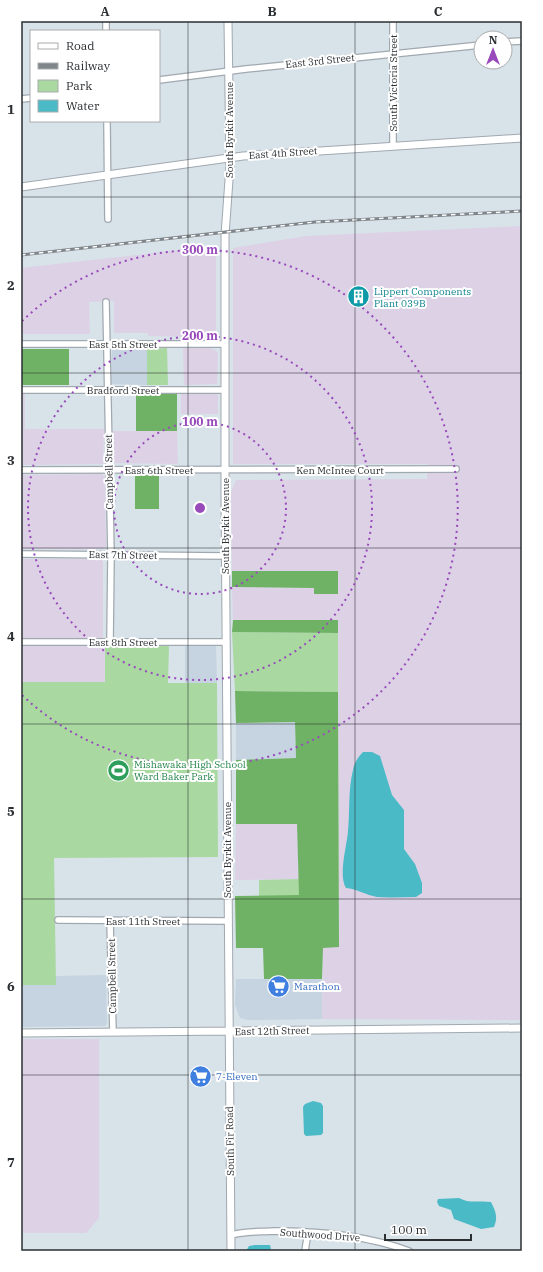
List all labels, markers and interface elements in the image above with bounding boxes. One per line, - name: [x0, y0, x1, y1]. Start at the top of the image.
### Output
- text: A: [100, 3, 110, 20]
- text: B: [267, 3, 277, 20]
- text: C: [434, 3, 443, 20]
- legend: [30, 30, 160, 122]
- north arrow: [473, 30, 513, 70]
- text: N: [489, 33, 498, 47]
- street label: South Victoria Street: [387, 34, 400, 132]
- text: Road: [66, 38, 95, 53]
- street label: East 3rd Street: [285, 51, 356, 71]
- text: Railway: [66, 58, 111, 73]
- text: Park: [66, 78, 92, 93]
- street label: South Byrkit Avenue: [223, 82, 236, 178]
- text: Water: [66, 98, 100, 113]
- text: 1: [7, 101, 15, 118]
- street label: East 4th Street: [248, 144, 318, 162]
- text: 300 m: [182, 242, 218, 257]
- text: 2: [7, 277, 15, 294]
- building icon: Lippert Components Plant 039B: [345, 284, 371, 310]
- place label: Lippert Components Plant 039B: [374, 285, 471, 310]
- text: 200 m: [182, 328, 218, 343]
- street label: East 5th Street: [89, 338, 158, 351]
- street label: Bradford Street: [87, 384, 160, 397]
- text: 100 m: [182, 414, 218, 429]
- street label: Campbell Street: [102, 434, 116, 510]
- text: 3: [7, 452, 15, 469]
- street label: East 6th Street: [125, 464, 194, 477]
- street label: Ken McIntee Court: [296, 464, 384, 477]
- street label: South Byrkit Avenue: [219, 478, 232, 574]
- centre of rings: [193, 501, 207, 515]
- street label: East 7th Street: [89, 548, 158, 562]
- text: 4: [7, 628, 15, 645]
- street label: East 8th Street: [89, 636, 158, 649]
- sports icon: Mishawaka High School Ward Baker Park: [106, 757, 132, 783]
- place label: Mishawaka High School Ward Baker Park: [134, 758, 246, 783]
- street label: South Byrkit Avenue: [221, 802, 234, 898]
- text: 5: [7, 803, 15, 820]
- street label: East 11th Street: [106, 915, 181, 928]
- street label: Campbell Street: [105, 938, 119, 1014]
- supermarket icon: Marathon: [265, 973, 291, 999]
- text: 6: [7, 978, 15, 995]
- place label: Marathon: [294, 980, 340, 993]
- street label: East 12th Street: [235, 1024, 310, 1038]
- supermarket icon: 7-Eleven: [188, 1063, 214, 1089]
- place label: 7-Eleven: [216, 1070, 258, 1083]
- street label: South Fir Road: [223, 1106, 237, 1176]
- text: 7: [7, 1154, 15, 1171]
- scale bar: [385, 1216, 471, 1242]
- text: 100 m: [391, 1222, 427, 1237]
- street label: Southwood Drive: [280, 1226, 360, 1244]

